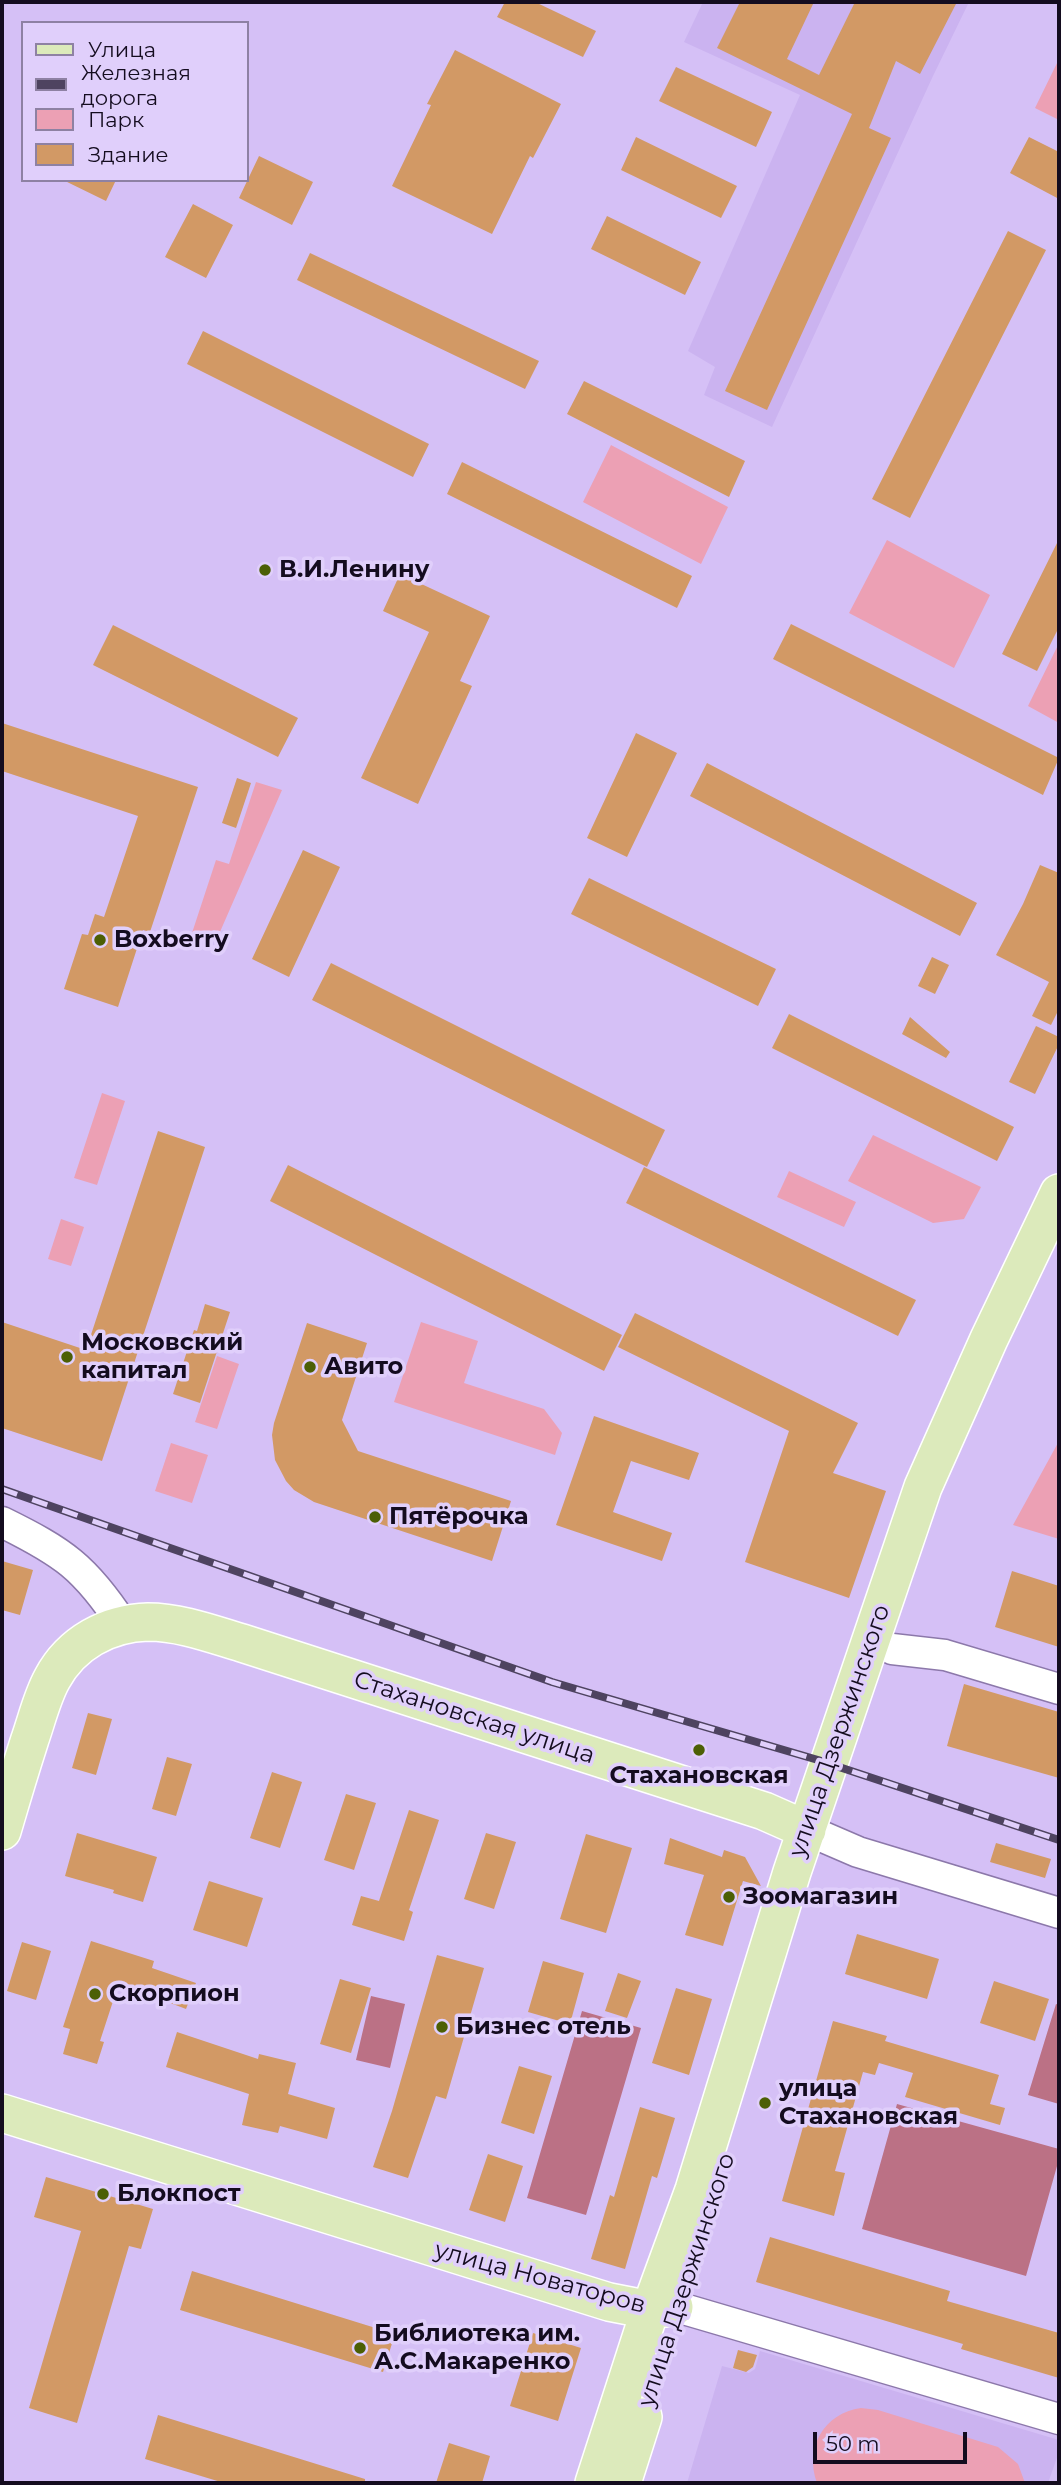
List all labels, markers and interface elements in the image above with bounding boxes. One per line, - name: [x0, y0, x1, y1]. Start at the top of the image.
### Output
- legend: [21, 21, 248, 182]
- text: Улица: [88, 37, 156, 62]
- text: Железная дорога: [81, 60, 191, 110]
- text: Парк: [88, 107, 144, 132]
- text: Здание: [88, 142, 169, 167]
- place label: В.И.Ленину: [279, 556, 429, 584]
- marker: В.И.Ленину: [257, 562, 273, 578]
- place label: Boxberry: [114, 926, 229, 954]
- marker: Boxberry: [92, 932, 108, 948]
- place label: Московский капитал: [81, 1329, 243, 1385]
- marker: Московский капитал: [59, 1349, 75, 1365]
- place label: Авито: [324, 1353, 403, 1381]
- marker: Авито: [302, 1359, 318, 1375]
- place label: Пятёрочка: [389, 1503, 529, 1531]
- marker: Пятёрочка: [367, 1509, 383, 1525]
- street label: улица Дзержинского: [783, 1601, 897, 1861]
- street label: Стахановская улица: [350, 1665, 598, 1771]
- marker: Стахановская: [691, 1742, 707, 1758]
- place label: Стахановская: [609, 1762, 789, 1790]
- place label: Зоомагазин: [743, 1883, 898, 1911]
- marker: Зоомагазин: [721, 1889, 737, 1905]
- place label: Скорпион: [109, 1980, 240, 2008]
- marker: Скорпион: [87, 1986, 103, 2002]
- place label: Бизнес отель: [456, 2013, 631, 2041]
- marker: Бизнес отель: [434, 2019, 450, 2035]
- place label: улица Стахановская: [779, 2075, 958, 2131]
- marker: улица Стахановская: [757, 2095, 773, 2111]
- street label: улица Дзержинского: [632, 2150, 742, 2410]
- place label: Блокпост: [117, 2180, 241, 2208]
- marker: Блокпост: [95, 2186, 111, 2202]
- street label: улица Новаторов: [431, 2236, 649, 2320]
- place label: Библиотека им. А.С.Макаренко: [374, 2320, 580, 2376]
- marker: Библиотека им. А.С.Макаренко: [352, 2340, 368, 2356]
- scale bar: [816, 2418, 970, 2462]
- text: 50 m: [826, 2431, 880, 2456]

